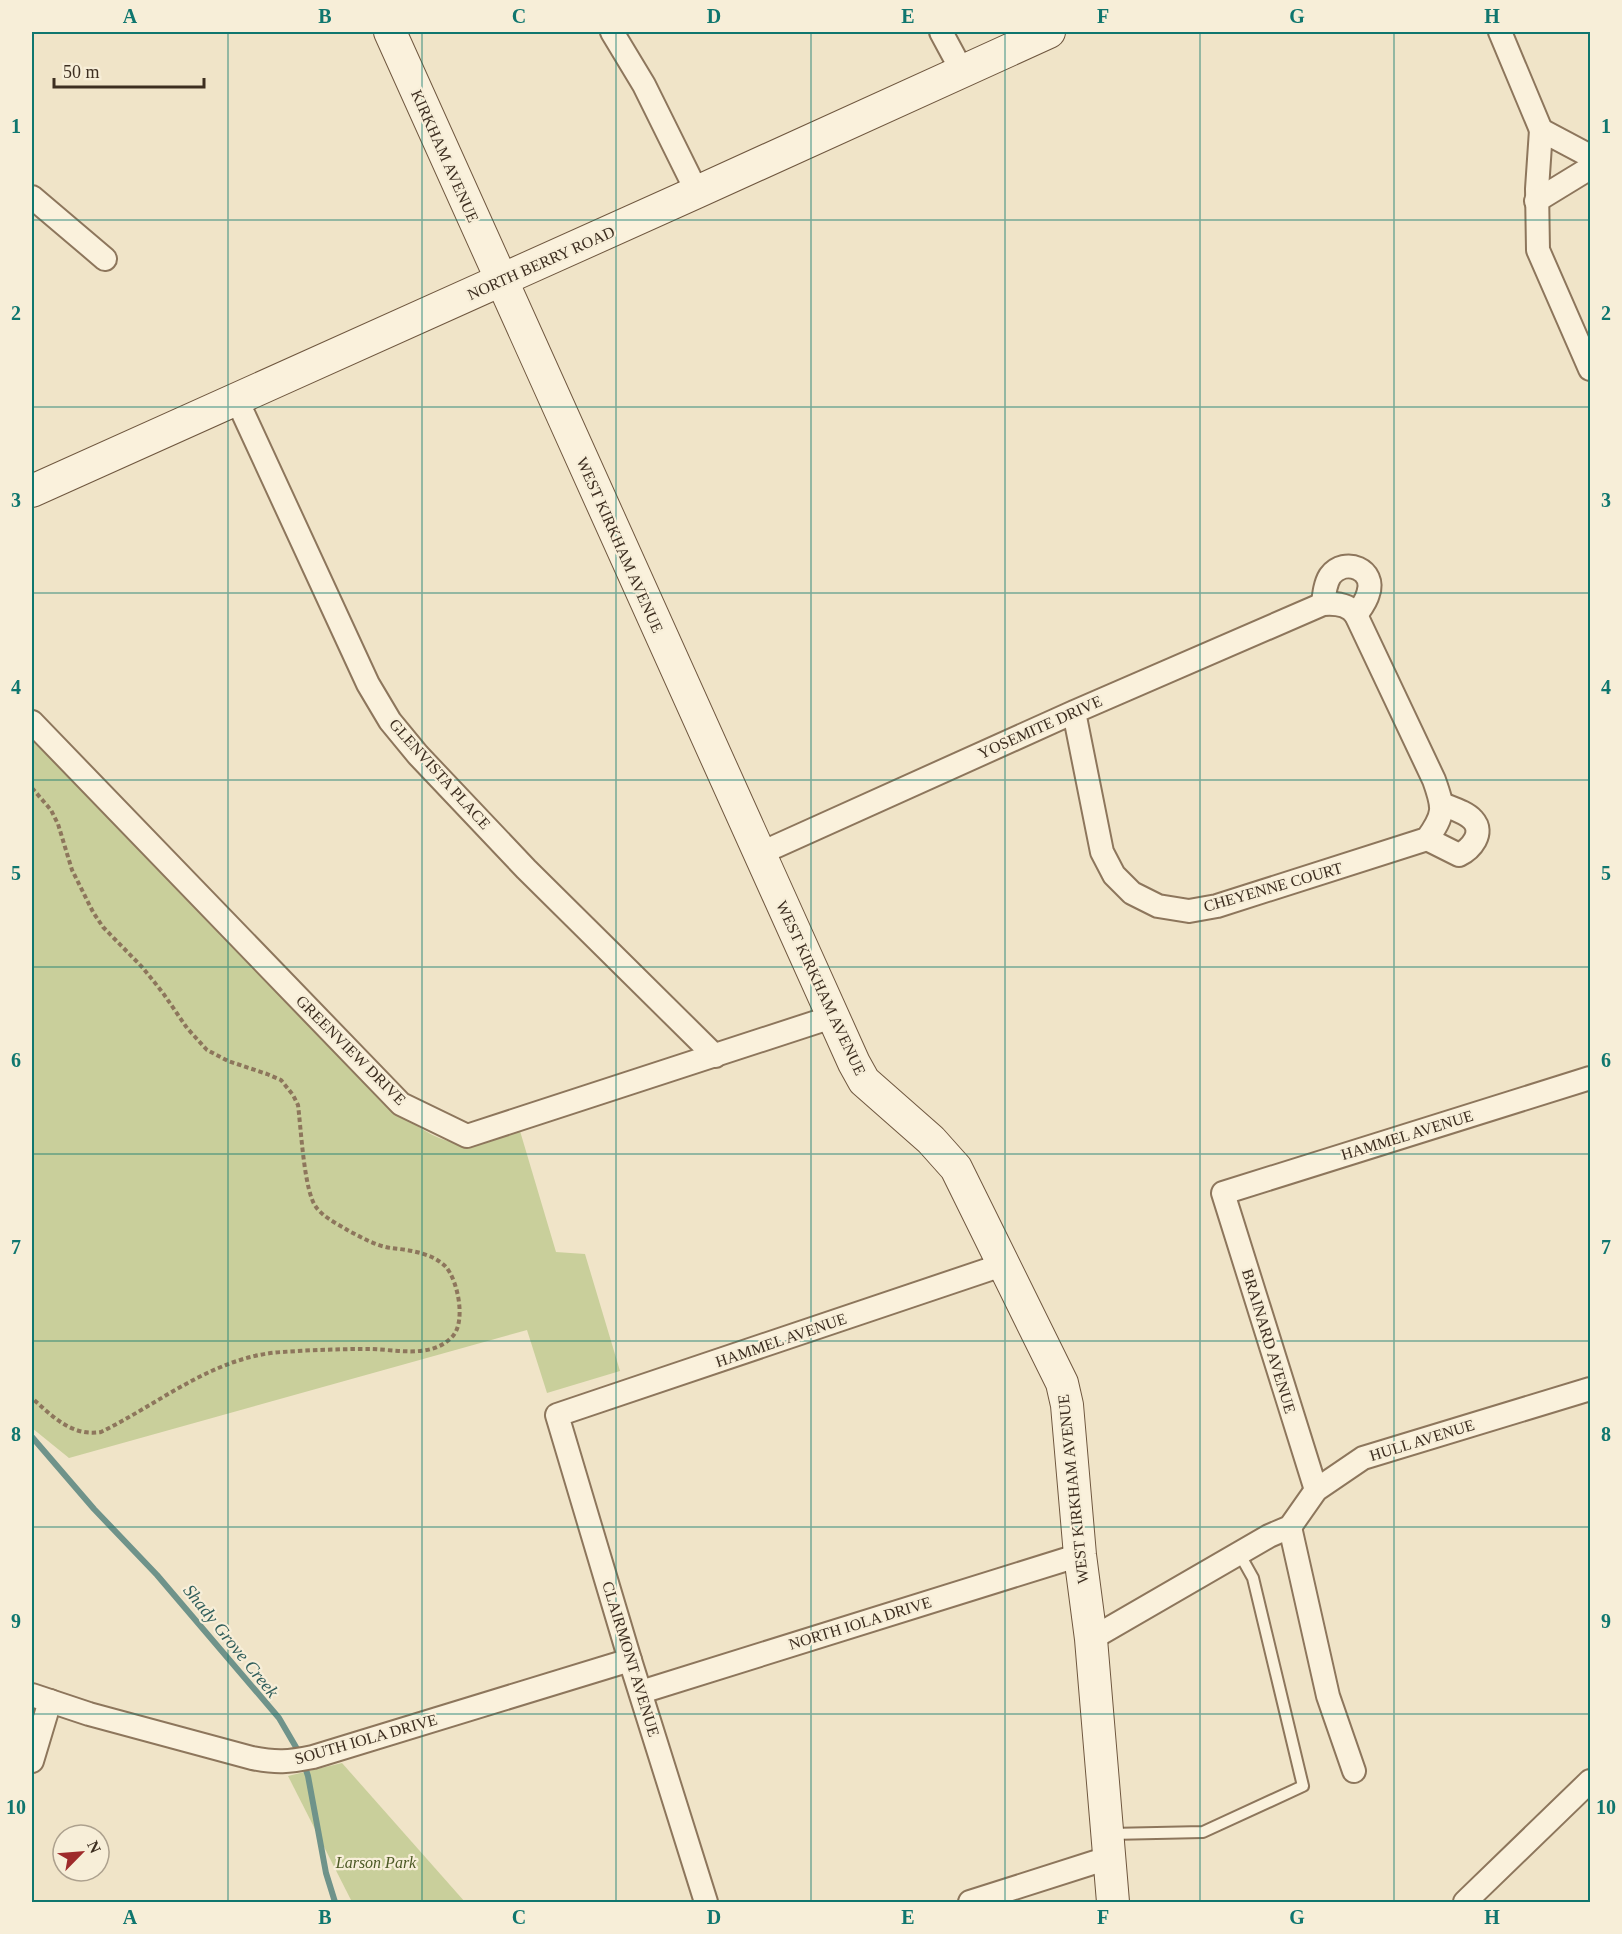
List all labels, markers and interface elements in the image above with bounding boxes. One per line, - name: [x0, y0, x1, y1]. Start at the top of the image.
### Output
- text: A: [123, 5, 138, 27]
- text: B: [318, 5, 332, 27]
- text: C: [512, 5, 526, 27]
- text: D: [707, 5, 721, 27]
- text: E: [901, 5, 915, 27]
- text: F: [1097, 5, 1109, 27]
- text: G: [1289, 5, 1305, 27]
- text: H: [1484, 5, 1500, 27]
- scale bar: [54, 51, 204, 89]
- text: 50 m: [63, 62, 100, 82]
- street label: KIRKHAM AVENUE: [408, 87, 482, 225]
- text: 1: [11, 115, 21, 137]
- text: 1: [1601, 115, 1611, 137]
- street label: NORTH BERRY ROAD: [465, 223, 617, 303]
- text: 2: [11, 302, 21, 324]
- text: 2: [1601, 302, 1611, 324]
- street label: WEST KIRKHAM AVENUE: [573, 455, 667, 635]
- text: 3: [11, 489, 21, 511]
- text: 3: [1601, 489, 1611, 511]
- text: 4: [11, 676, 21, 698]
- text: 4: [1601, 676, 1611, 698]
- street label: YOSEMITE DRIVE: [975, 692, 1105, 762]
- street label: GLENVISTA PLACE: [386, 715, 494, 833]
- street label: CHEYENNE COURT: [1202, 859, 1345, 915]
- text: 5: [11, 862, 21, 884]
- text: 5: [1601, 862, 1611, 884]
- street label: WEST KIRKHAM AVENUE: [773, 898, 869, 1078]
- street label: GREENVIEW DRIVE: [293, 992, 409, 1108]
- text: 6: [11, 1049, 21, 1071]
- text: 6: [1601, 1049, 1611, 1071]
- street label: HAMMEL AVENUE: [1339, 1107, 1475, 1163]
- text: 7: [11, 1236, 21, 1258]
- text: 7: [1601, 1236, 1611, 1258]
- street label: BRAINARD AVENUE: [1239, 1267, 1299, 1415]
- street label: HAMMEL AVENUE: [713, 1310, 849, 1370]
- street label: WEST KIRKHAM AVENUE: [1055, 1393, 1091, 1585]
- street label: HULL AVENUE: [1367, 1416, 1477, 1464]
- text: 8: [11, 1423, 21, 1445]
- text: 8: [1601, 1423, 1611, 1445]
- street label: CLAIRMONT AVENUE: [599, 1579, 663, 1739]
- water label: Shady Grove Creek: [179, 1580, 283, 1702]
- street label: NORTH IOLA DRIVE: [787, 1593, 933, 1653]
- text: 9: [11, 1610, 21, 1632]
- text: 9: [1601, 1610, 1611, 1632]
- street label: SOUTH IOLA DRIVE: [293, 1710, 439, 1768]
- text: 10: [6, 1796, 26, 1818]
- text: 10: [1596, 1796, 1616, 1818]
- north arrow: [51, 1823, 111, 1883]
- text: N: [84, 1838, 104, 1856]
- park label: Larson Park: [335, 1854, 417, 1871]
- text: A: [123, 1906, 138, 1928]
- text: B: [318, 1906, 332, 1928]
- text: C: [512, 1906, 526, 1928]
- text: D: [707, 1906, 721, 1928]
- text: E: [901, 1906, 915, 1928]
- text: F: [1097, 1906, 1109, 1928]
- text: G: [1289, 1906, 1305, 1928]
- text: H: [1484, 1906, 1500, 1928]

